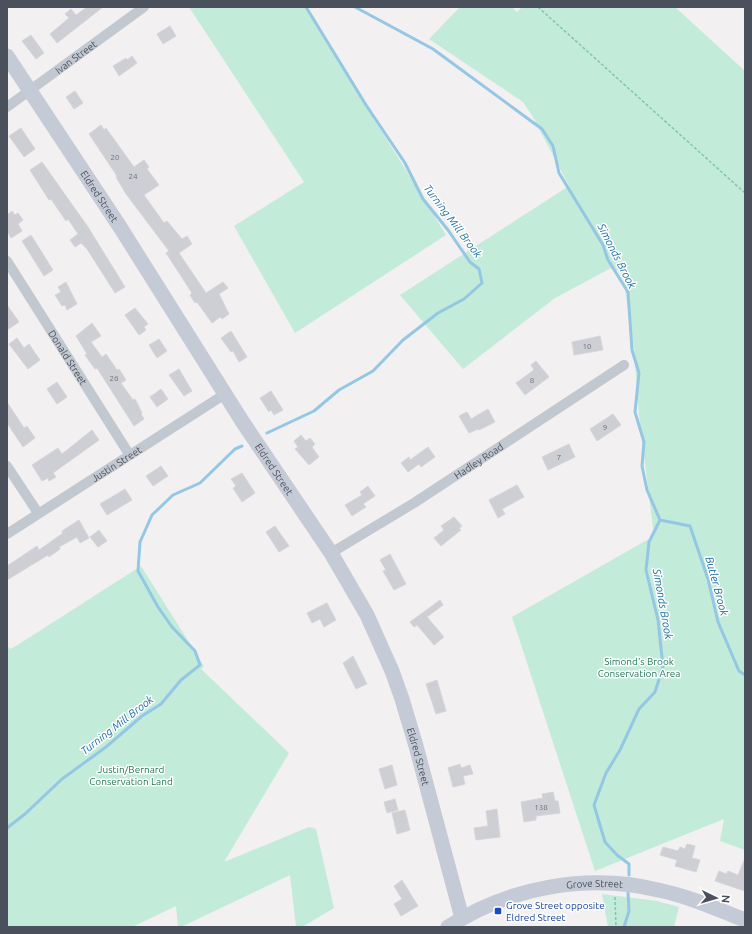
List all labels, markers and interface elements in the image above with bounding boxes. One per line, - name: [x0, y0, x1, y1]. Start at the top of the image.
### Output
- street label: Ivan Street: [53, 38, 99, 76]
- house number: 20: [110, 153, 120, 162]
- street label: Eldred Street: [78, 169, 120, 224]
- house number: 24: [128, 172, 138, 181]
- water label: Turning Mill Brook: [422, 182, 485, 260]
- water label: Simonds Brook: [595, 221, 639, 291]
- street label: Donald Street: [46, 328, 89, 387]
- house number: 10: [582, 342, 592, 351]
- house number: 26: [109, 374, 119, 383]
- house number: 8: [530, 376, 535, 385]
- house number: 9: [603, 423, 607, 432]
- street label: Eldred Street: [253, 441, 295, 497]
- street label: Hadley Road: [452, 441, 505, 481]
- street label: Justin Street: [90, 444, 144, 484]
- house number: 7: [557, 453, 561, 462]
- water label: Butler Brook: [703, 555, 731, 617]
- water label: Simonds Brook: [651, 567, 675, 641]
- park label: Simond's Brook Conservation Area: [598, 656, 680, 679]
- water label: Turning Mill Brook: [78, 693, 156, 757]
- street label: Eldred Street: [405, 726, 431, 787]
- park label: Justin/Bernard Conservation Land: [89, 764, 173, 787]
- house number: 138: [534, 803, 548, 812]
- street label: Grove Street: [566, 878, 623, 891]
- north arrow: [696, 878, 736, 918]
- text: N: [720, 894, 732, 903]
- place label: Grove Street opposite Eldred Street: [506, 900, 605, 923]
- marker: Grove Street opposite Eldred Street: [493, 906, 503, 916]

